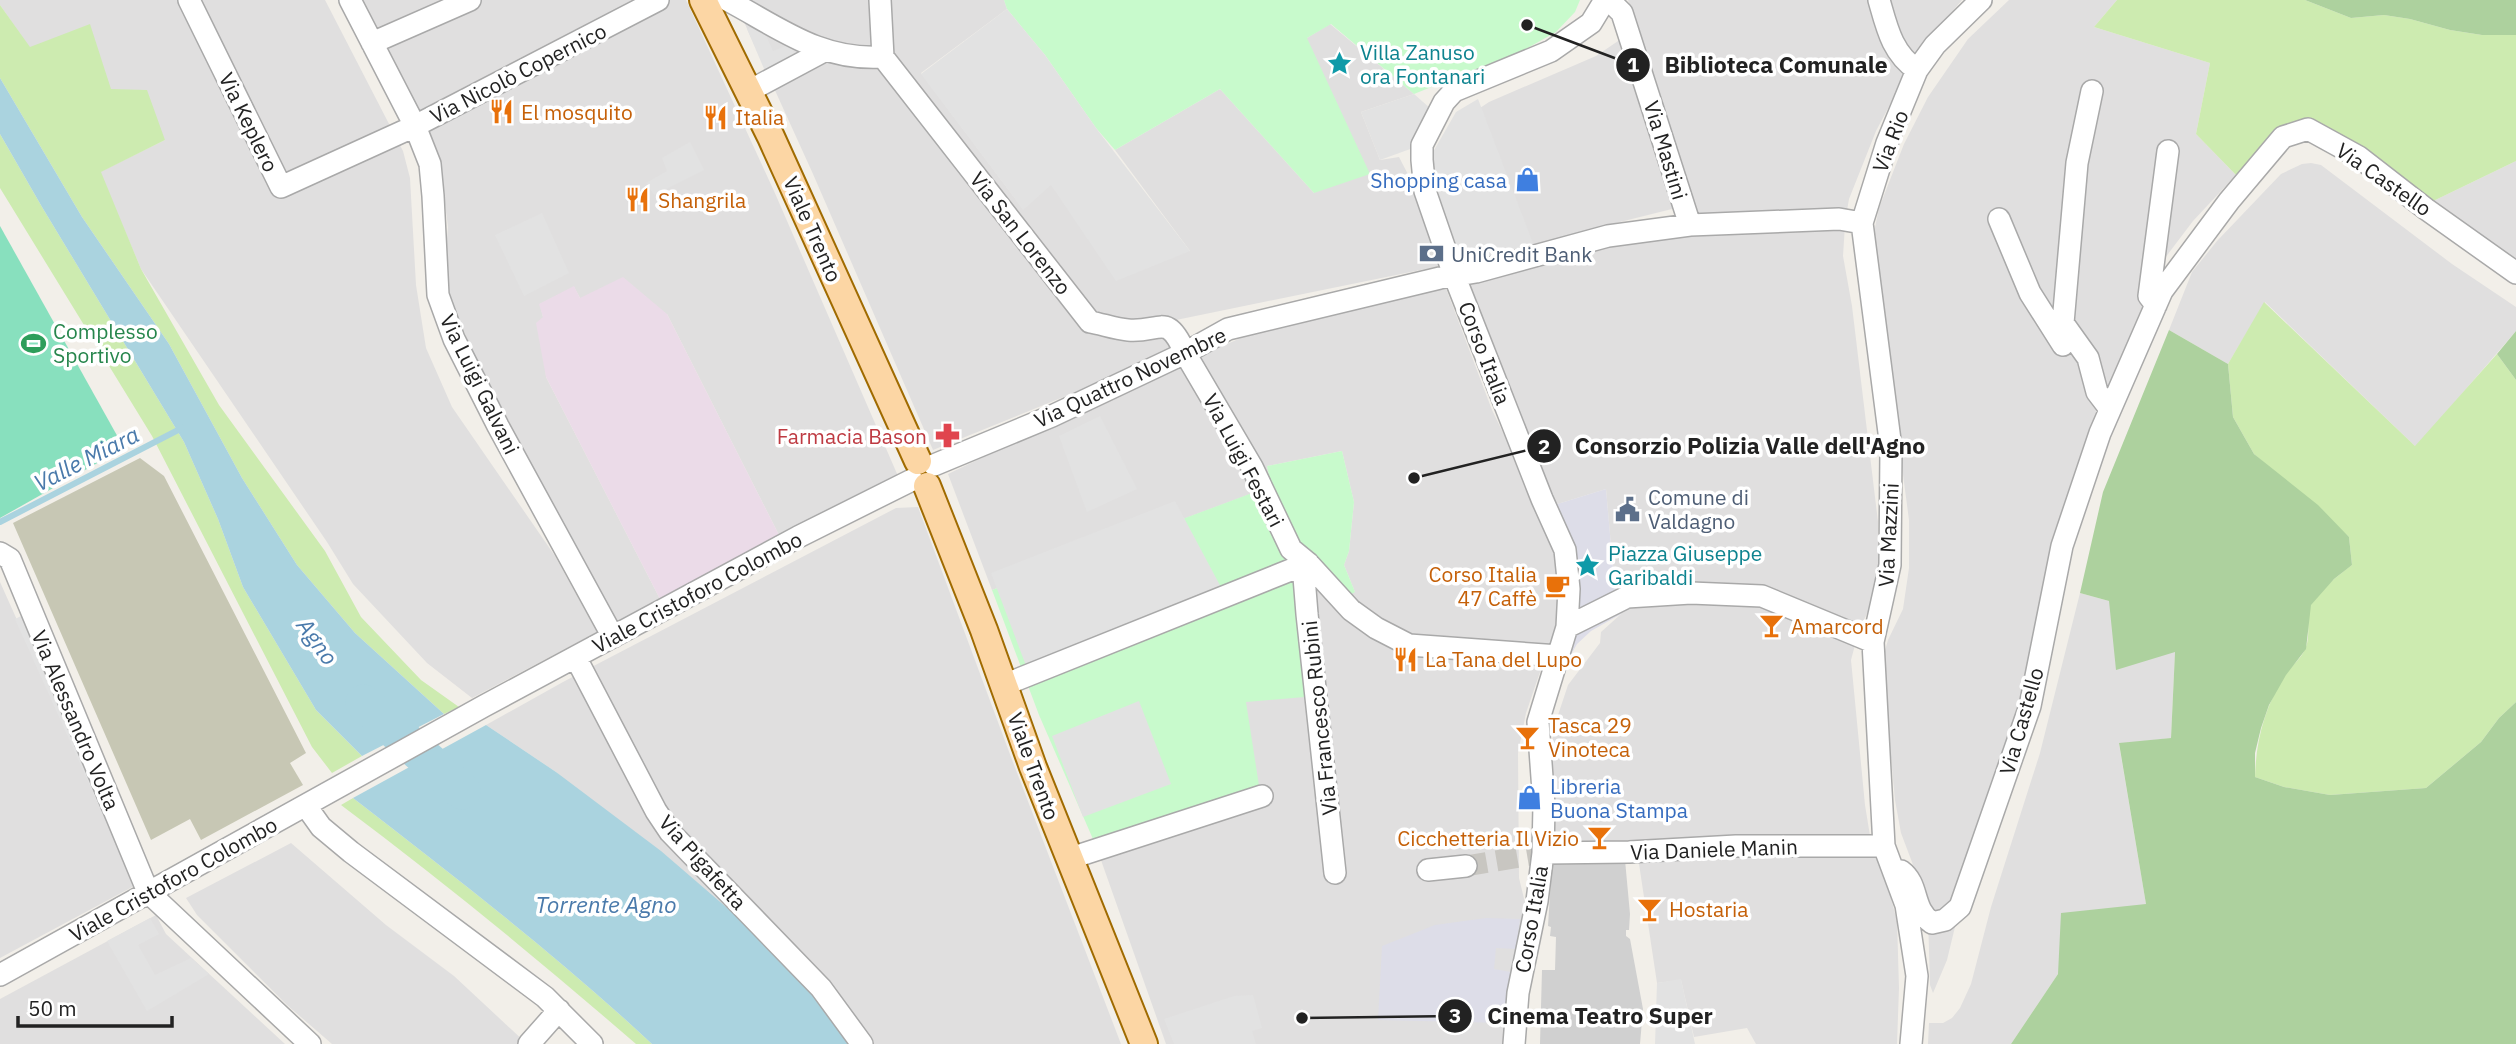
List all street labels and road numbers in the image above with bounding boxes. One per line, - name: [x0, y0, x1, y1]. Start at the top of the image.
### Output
- street label: Via Nicolò Copernico: [425, 16, 611, 130]
- street label: Via Keplero: [213, 68, 285, 176]
- street label: Via Mastini: [1638, 97, 1694, 203]
- street label: Via Rio: [1865, 106, 1915, 176]
- street label: Via Castello: [2331, 136, 2437, 222]
- street label: Via San Lorenzo: [964, 166, 1078, 300]
- street label: Viale Trento: [777, 172, 849, 286]
- street label: Corso Italia: [1452, 297, 1518, 409]
- street label: Via Luigi Galvani: [434, 309, 526, 459]
- street label: Via Quattro Novembre: [1029, 320, 1231, 434]
- street label: Via Luigi Festari: [1197, 388, 1291, 532]
- street label: Via Mazzini: [1871, 482, 1905, 588]
- street label: Viale Cristoforo Colombo: [587, 525, 807, 659]
- street label: Via Francesco Rubini: [1295, 619, 1343, 817]
- street label: Via Alessandro Volta: [25, 626, 127, 814]
- street label: Via Castello: [1992, 664, 2050, 778]
- street label: Viale Trento: [1002, 708, 1066, 824]
- street label: Via Pigafetta: [653, 809, 753, 915]
- street label: Viale Cristoforo Colombo: [64, 810, 282, 948]
- street label: Via Daniele Manin: [1630, 832, 1798, 866]
- street label: Corso Italia: [1508, 863, 1554, 975]

